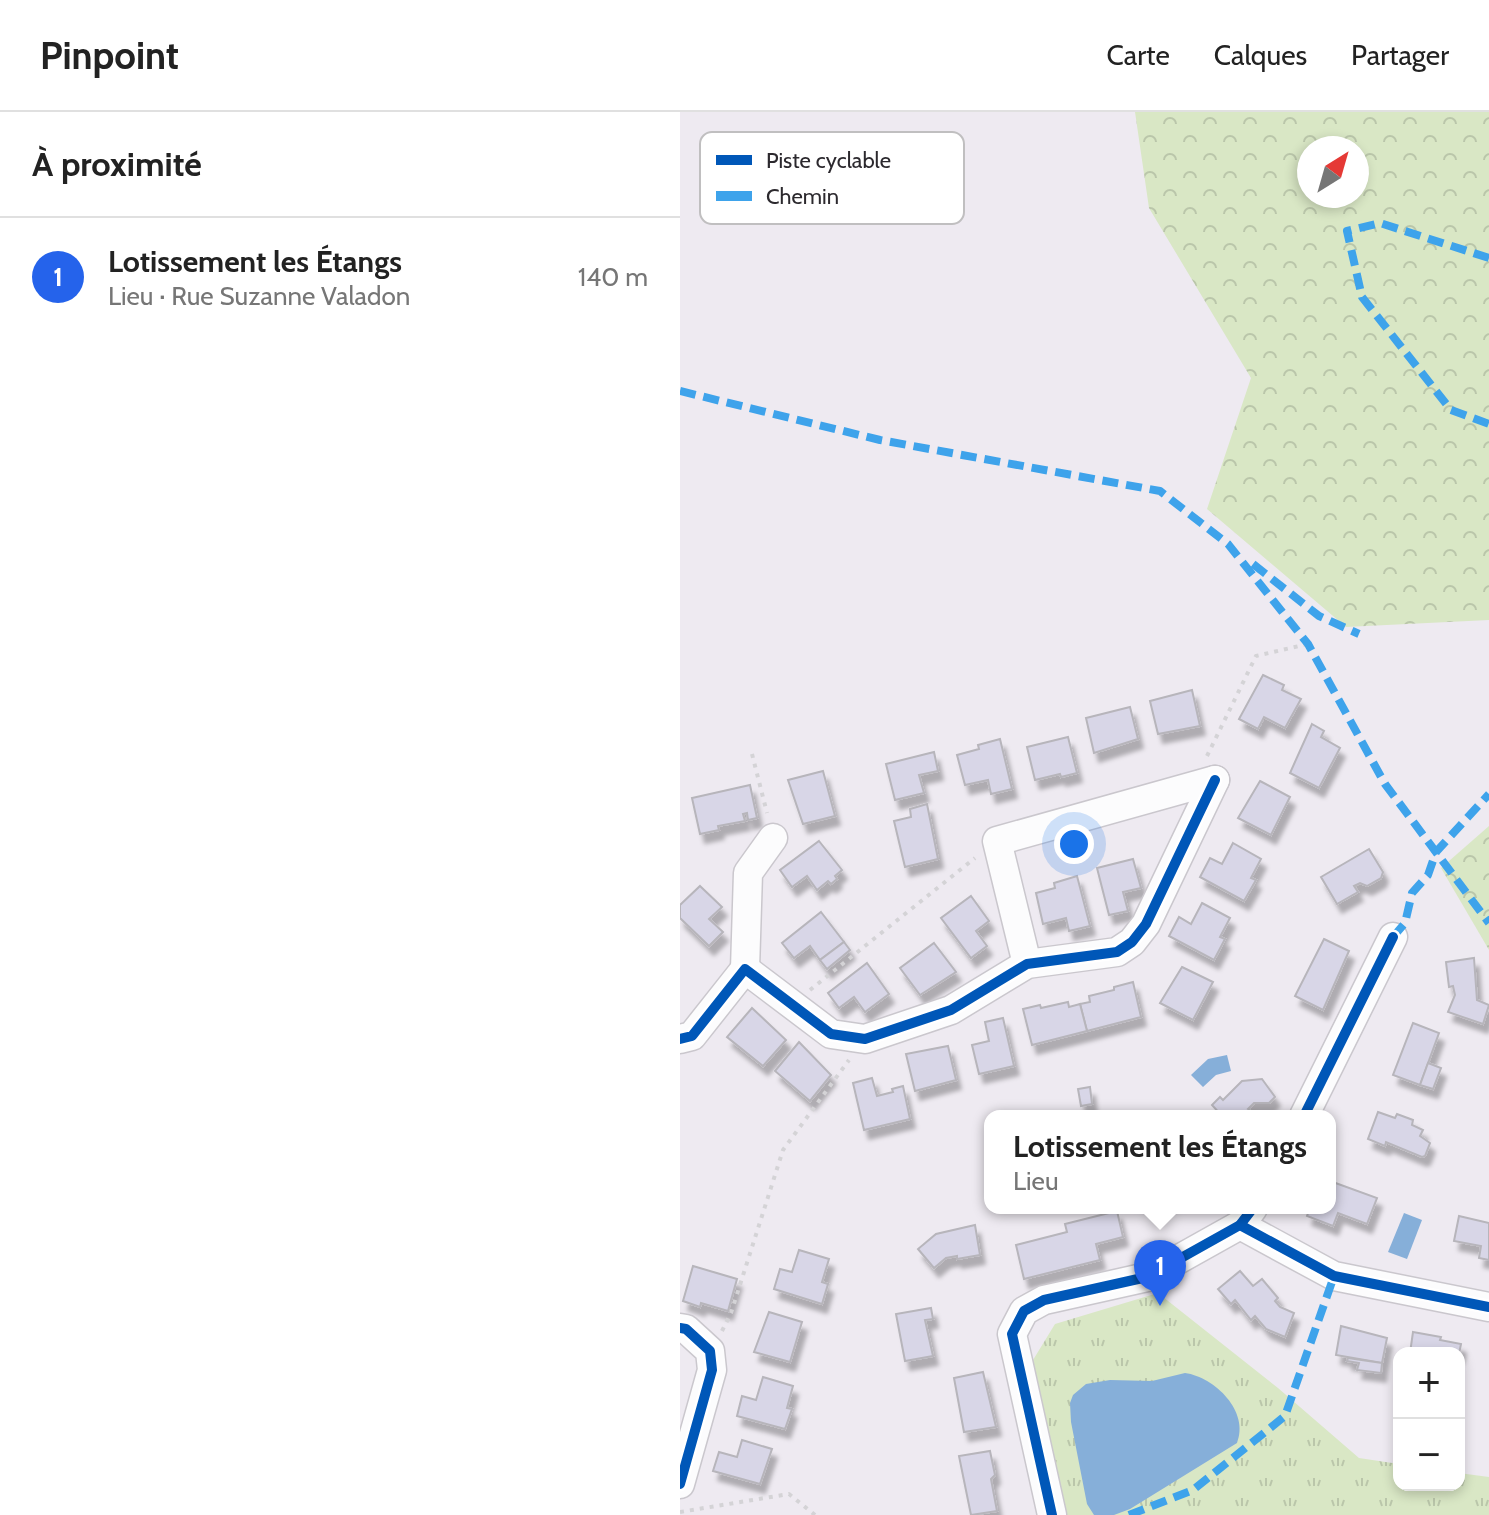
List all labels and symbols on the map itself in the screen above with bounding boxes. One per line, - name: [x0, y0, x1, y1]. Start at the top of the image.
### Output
- legend: [700, 132, 964, 224]
- north arrow: [1297, 136, 1369, 208]
- text: Piste cyclable: [766, 147, 891, 174]
- text: Chemin: [766, 183, 839, 210]
- your location: [1054, 824, 1094, 864]
- pin: 1: [1134, 1240, 1186, 1306]

